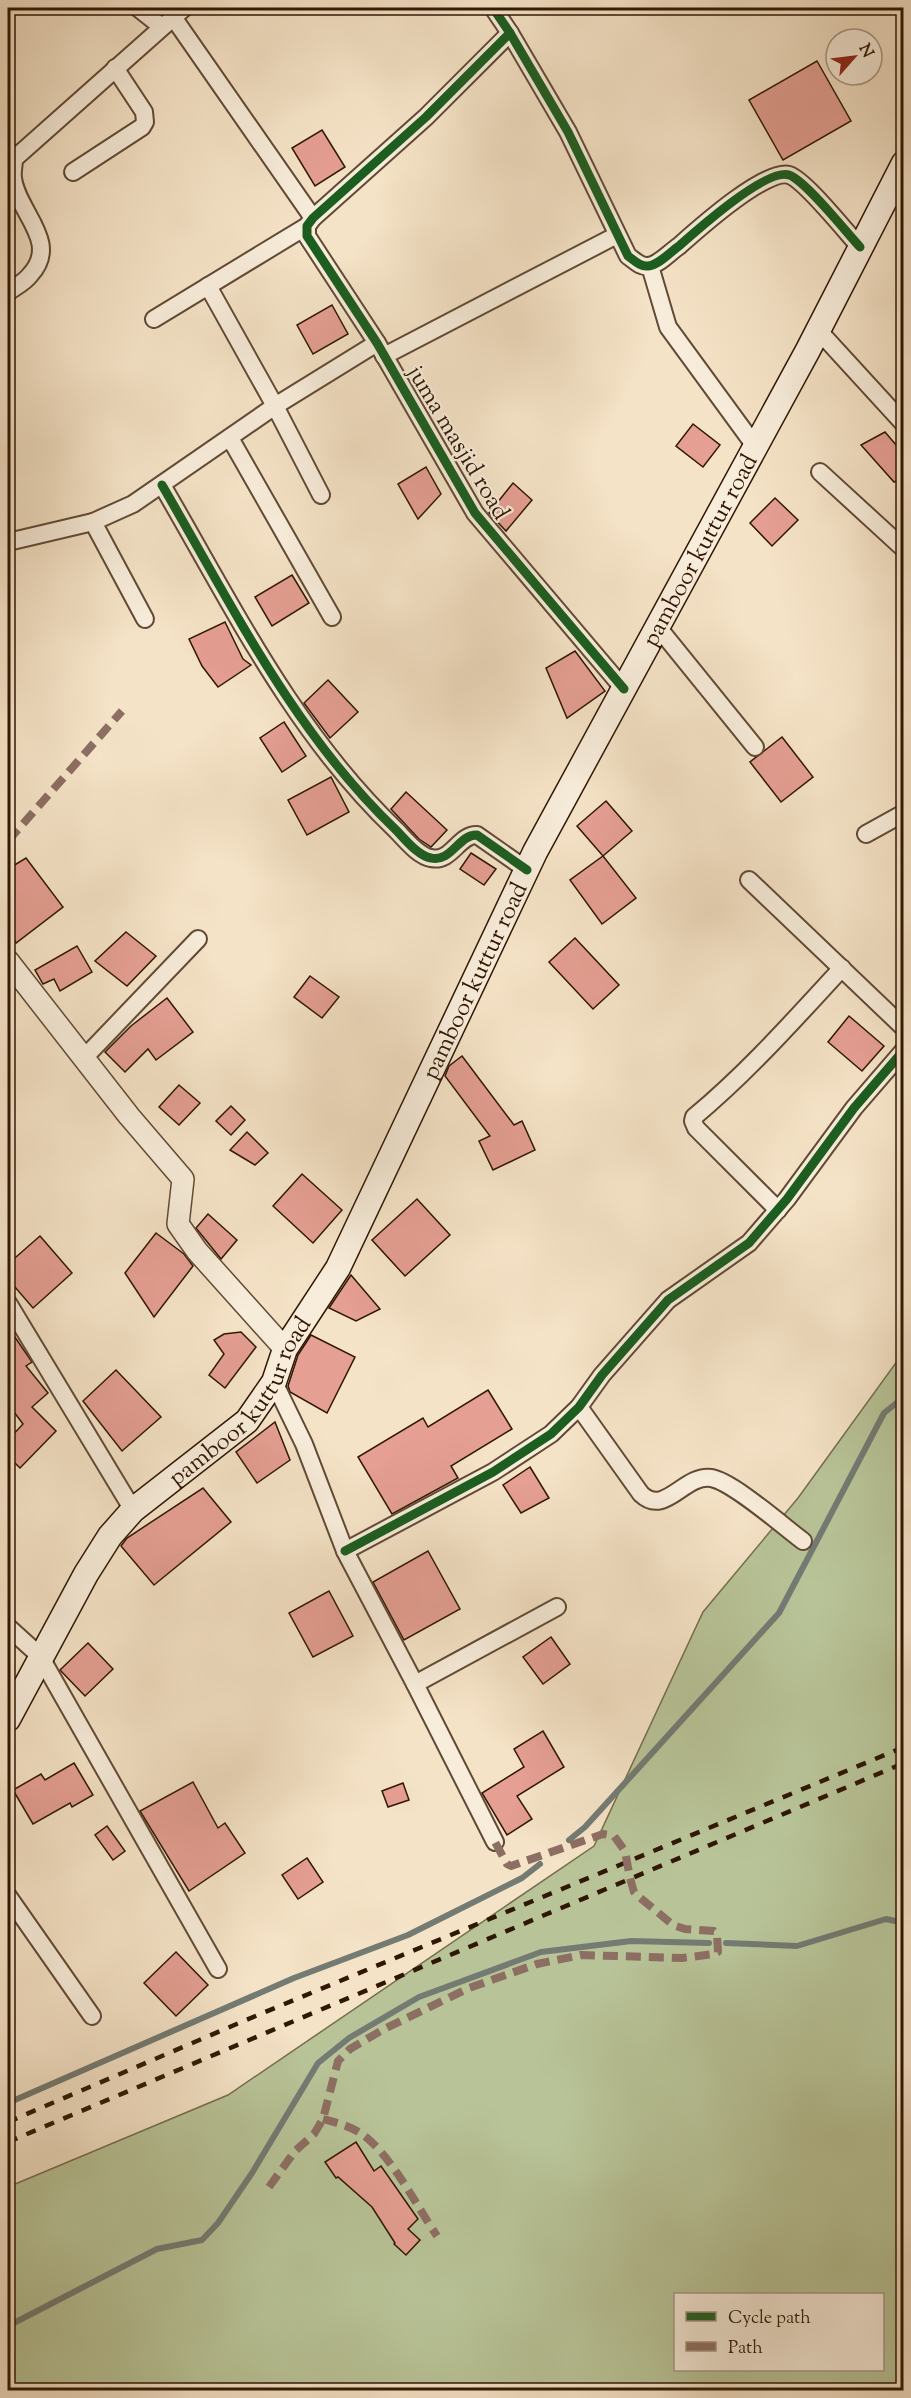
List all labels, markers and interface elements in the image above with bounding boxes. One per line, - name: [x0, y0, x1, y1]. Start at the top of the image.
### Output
- north arrow: [824, 27, 884, 87]
- text: N: [852, 40, 878, 62]
- street label: juma masjid road: [398, 359, 517, 527]
- street label: pamboor kuttur road: [635, 448, 767, 653]
- street label: pamboor kuttur road: [415, 877, 537, 1086]
- street label: pamboor kuttur road: [162, 1310, 321, 1495]
- legend: [674, 2293, 884, 2371]
- text: Cycle path: [728, 2306, 811, 2332]
- text: Path: [728, 2336, 763, 2362]

